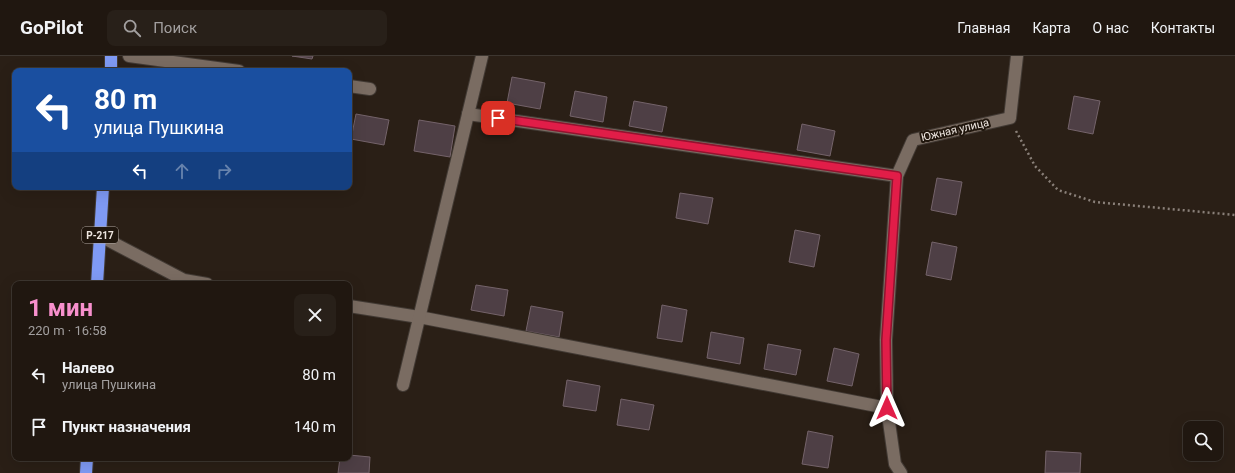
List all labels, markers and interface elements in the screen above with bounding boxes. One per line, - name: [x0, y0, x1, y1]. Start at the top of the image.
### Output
- search box: [107, 10, 387, 46]
- text: GoPilot: [20, 16, 83, 39]
- icon: search: [121, 17, 143, 39]
- text: Поиск: [153, 19, 197, 37]
- text: Главная: [957, 20, 1010, 36]
- text: Карта: [1032, 20, 1071, 36]
- text: О нас: [1093, 20, 1129, 36]
- text: Контакты: [1151, 20, 1215, 36]
- text: 80 m: [94, 83, 157, 116]
- icon: left: [28, 84, 80, 136]
- pin: [481, 101, 515, 135]
- icon: arrive: [487, 107, 509, 129]
- street label: Южная улица: [920, 116, 990, 144]
- text: улица Пушкина: [94, 117, 224, 138]
- icon: left: [129, 160, 151, 182]
- icon: ahead: [171, 160, 193, 182]
- icon: right: [213, 160, 235, 182]
- road number: Р-217: [82, 227, 118, 243]
- text: 1 мин: [28, 294, 93, 322]
- button: close: [294, 294, 336, 336]
- text: 220 m · 16:58: [28, 323, 107, 338]
- text: Налево: [62, 359, 114, 377]
- icon: left: [28, 364, 50, 386]
- text: 80 m: [302, 366, 336, 384]
- text: улица Пушкина: [62, 377, 156, 392]
- position arrow: [866, 387, 908, 429]
- icon: arrive: [28, 416, 50, 438]
- text: Пункт назначения: [62, 418, 191, 436]
- text: 140 m: [294, 418, 336, 436]
- map controls: [1183, 421, 1223, 461]
- button: search: [1183, 421, 1223, 461]

